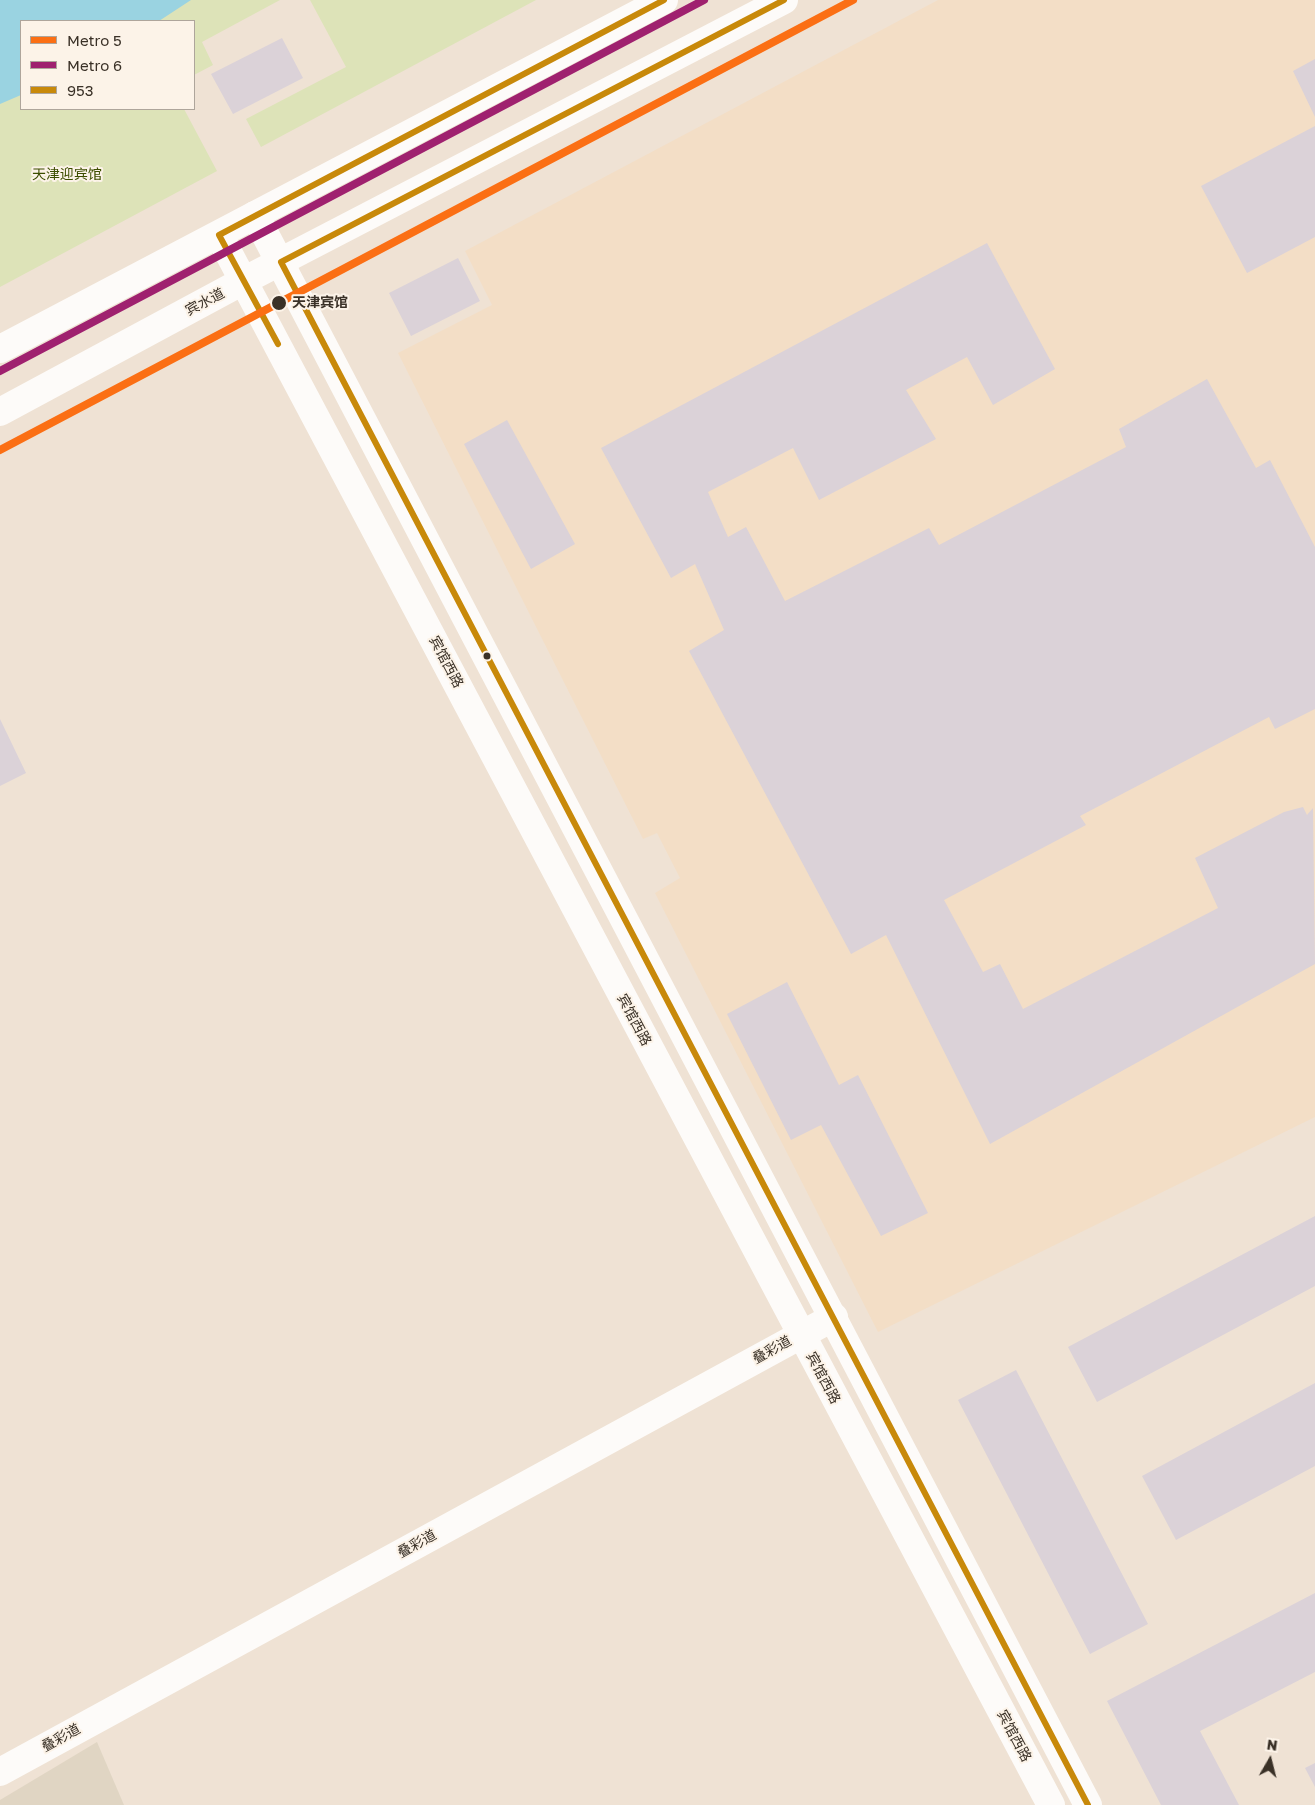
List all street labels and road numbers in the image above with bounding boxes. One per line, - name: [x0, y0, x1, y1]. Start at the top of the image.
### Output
- street label: 宾水道: [183, 285, 227, 319]
- street label: 宾馆西路: [425, 633, 467, 691]
- street label: 宾馆西路: [613, 991, 655, 1049]
- street label: 叠彩道: [750, 1332, 794, 1368]
- street label: 宾馆西路: [802, 1349, 844, 1407]
- street label: 叠彩道: [395, 1526, 439, 1562]
- street label: 宾馆西路: [993, 1707, 1035, 1765]
- street label: 叠彩道: [39, 1720, 83, 1756]

